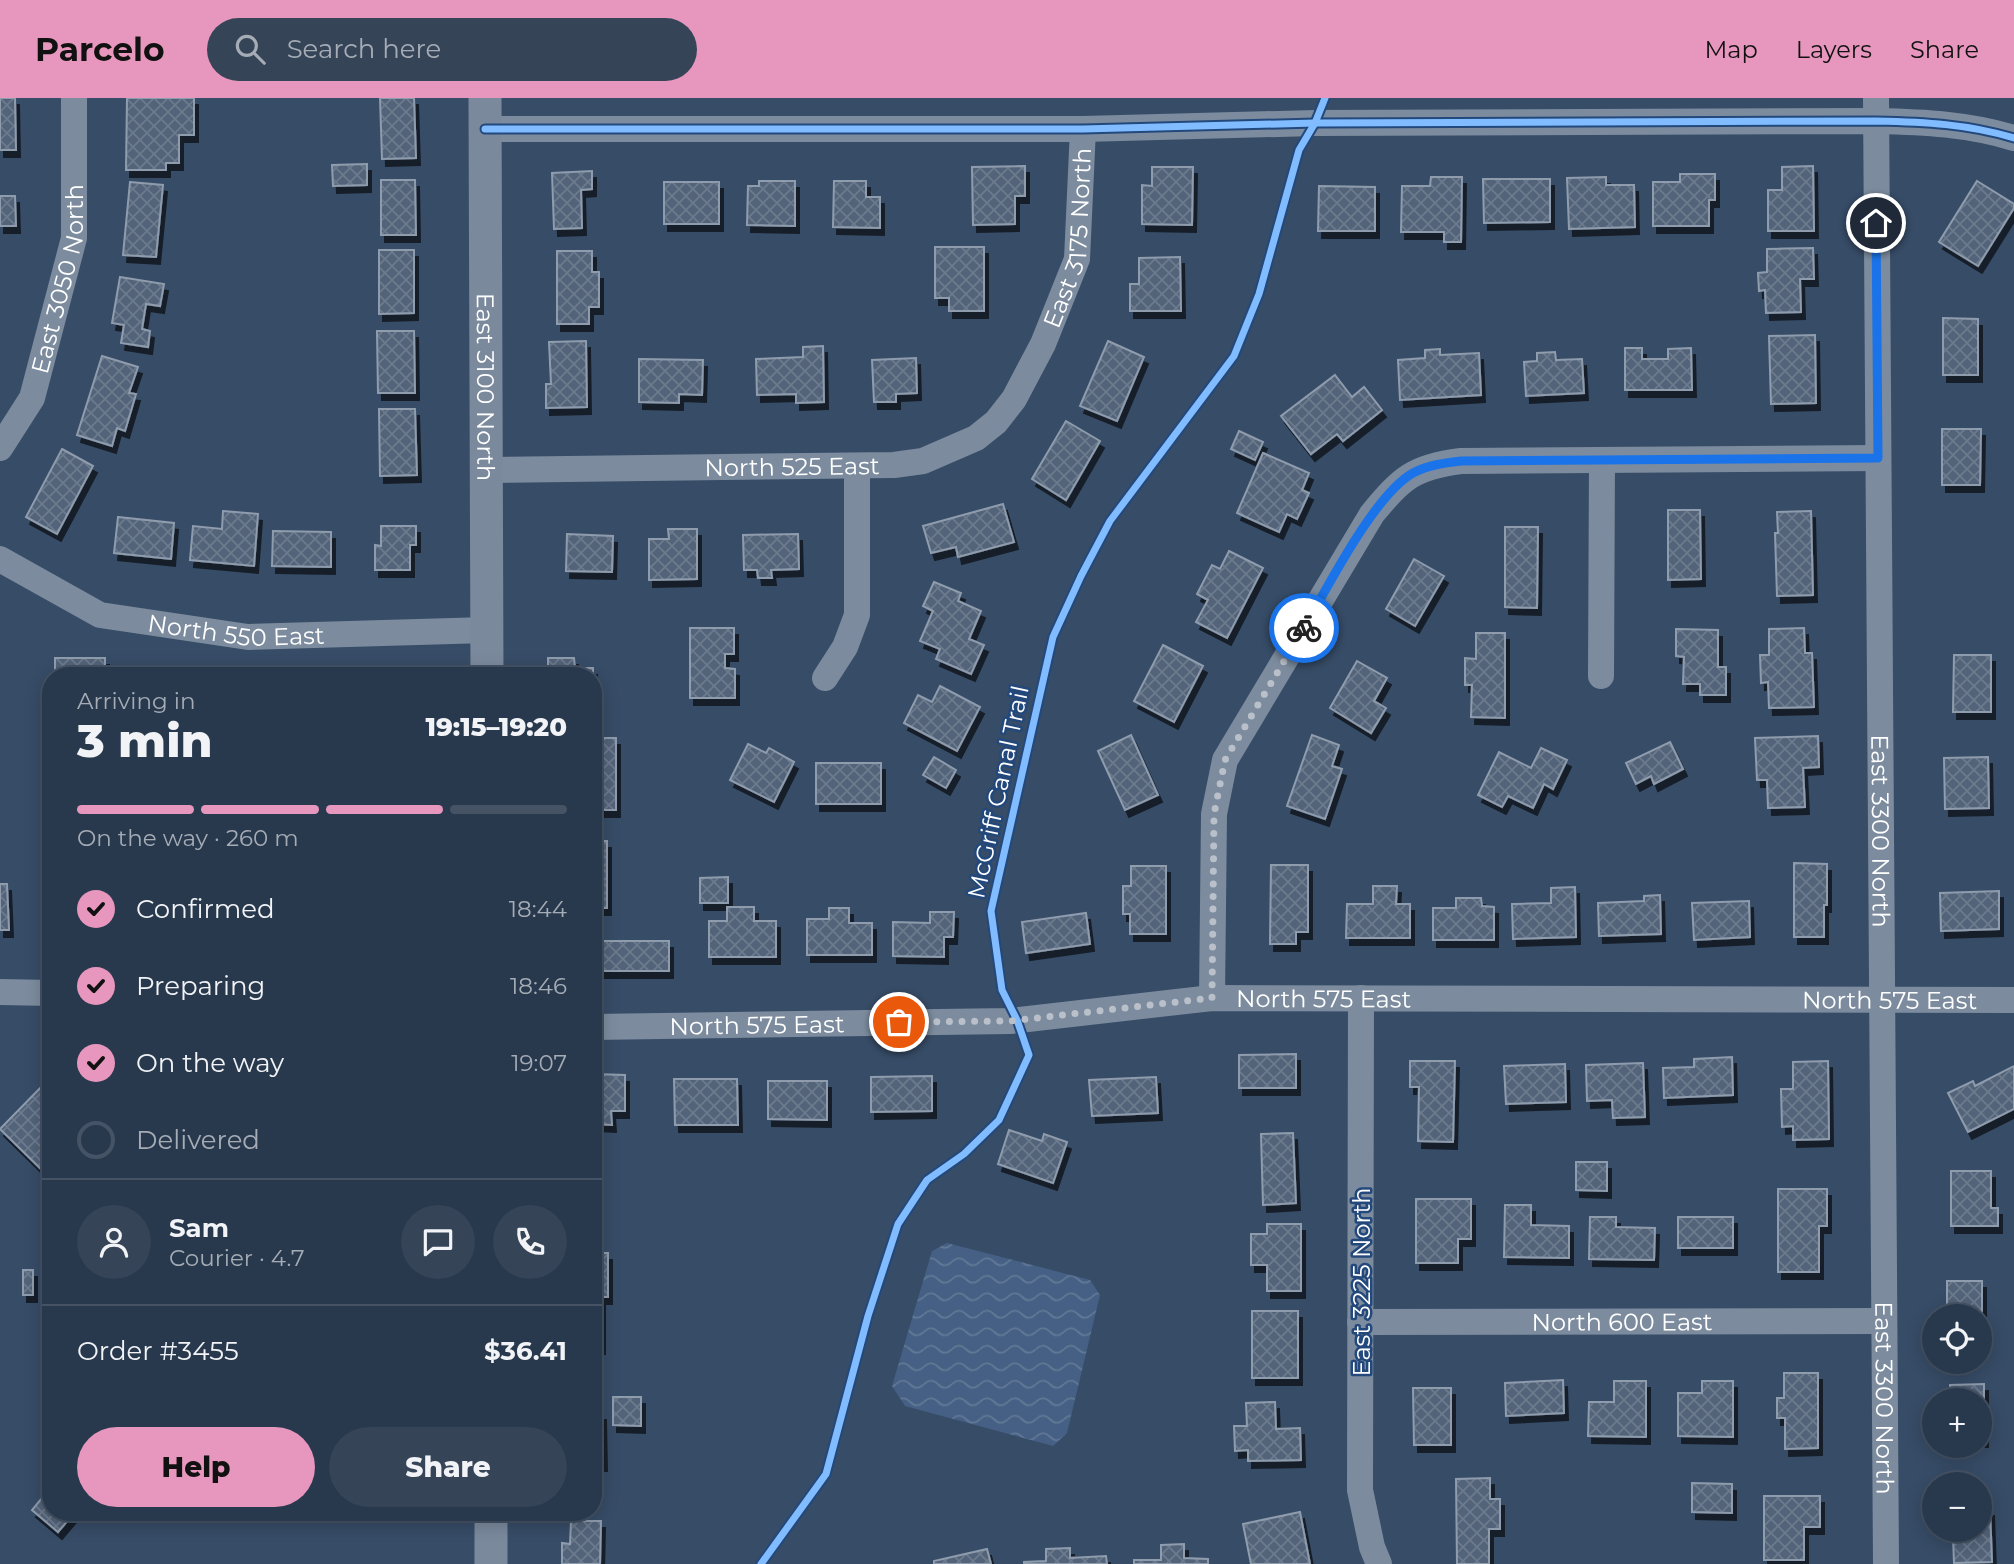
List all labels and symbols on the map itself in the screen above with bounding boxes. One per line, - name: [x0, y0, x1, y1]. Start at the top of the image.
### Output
- street label: East 3175 North: [1037, 147, 1097, 332]
- street label: East 3050 North: [25, 184, 89, 377]
- pin: [1846, 193, 1906, 253]
- street label: East 3100 North: [471, 293, 501, 481]
- street label: North 525 East: [704, 451, 880, 482]
- courier: [1269, 593, 1339, 663]
- street label: North 550 East: [146, 608, 325, 652]
- street label: McGriff Canal Trail: [961, 683, 1035, 901]
- street label: East 3300 North: [1866, 734, 1896, 928]
- street label: North 575 East: [1236, 984, 1412, 1013]
- street label: North 575 East: [1802, 985, 1978, 1014]
- pin: [869, 992, 929, 1052]
- street label: North 575 East: [669, 1009, 845, 1040]
- street label: East 3225 North: [1347, 1188, 1376, 1376]
- street label: East 3300 North: [1870, 1301, 1900, 1495]
- street label: North 600 East: [1531, 1307, 1713, 1336]

